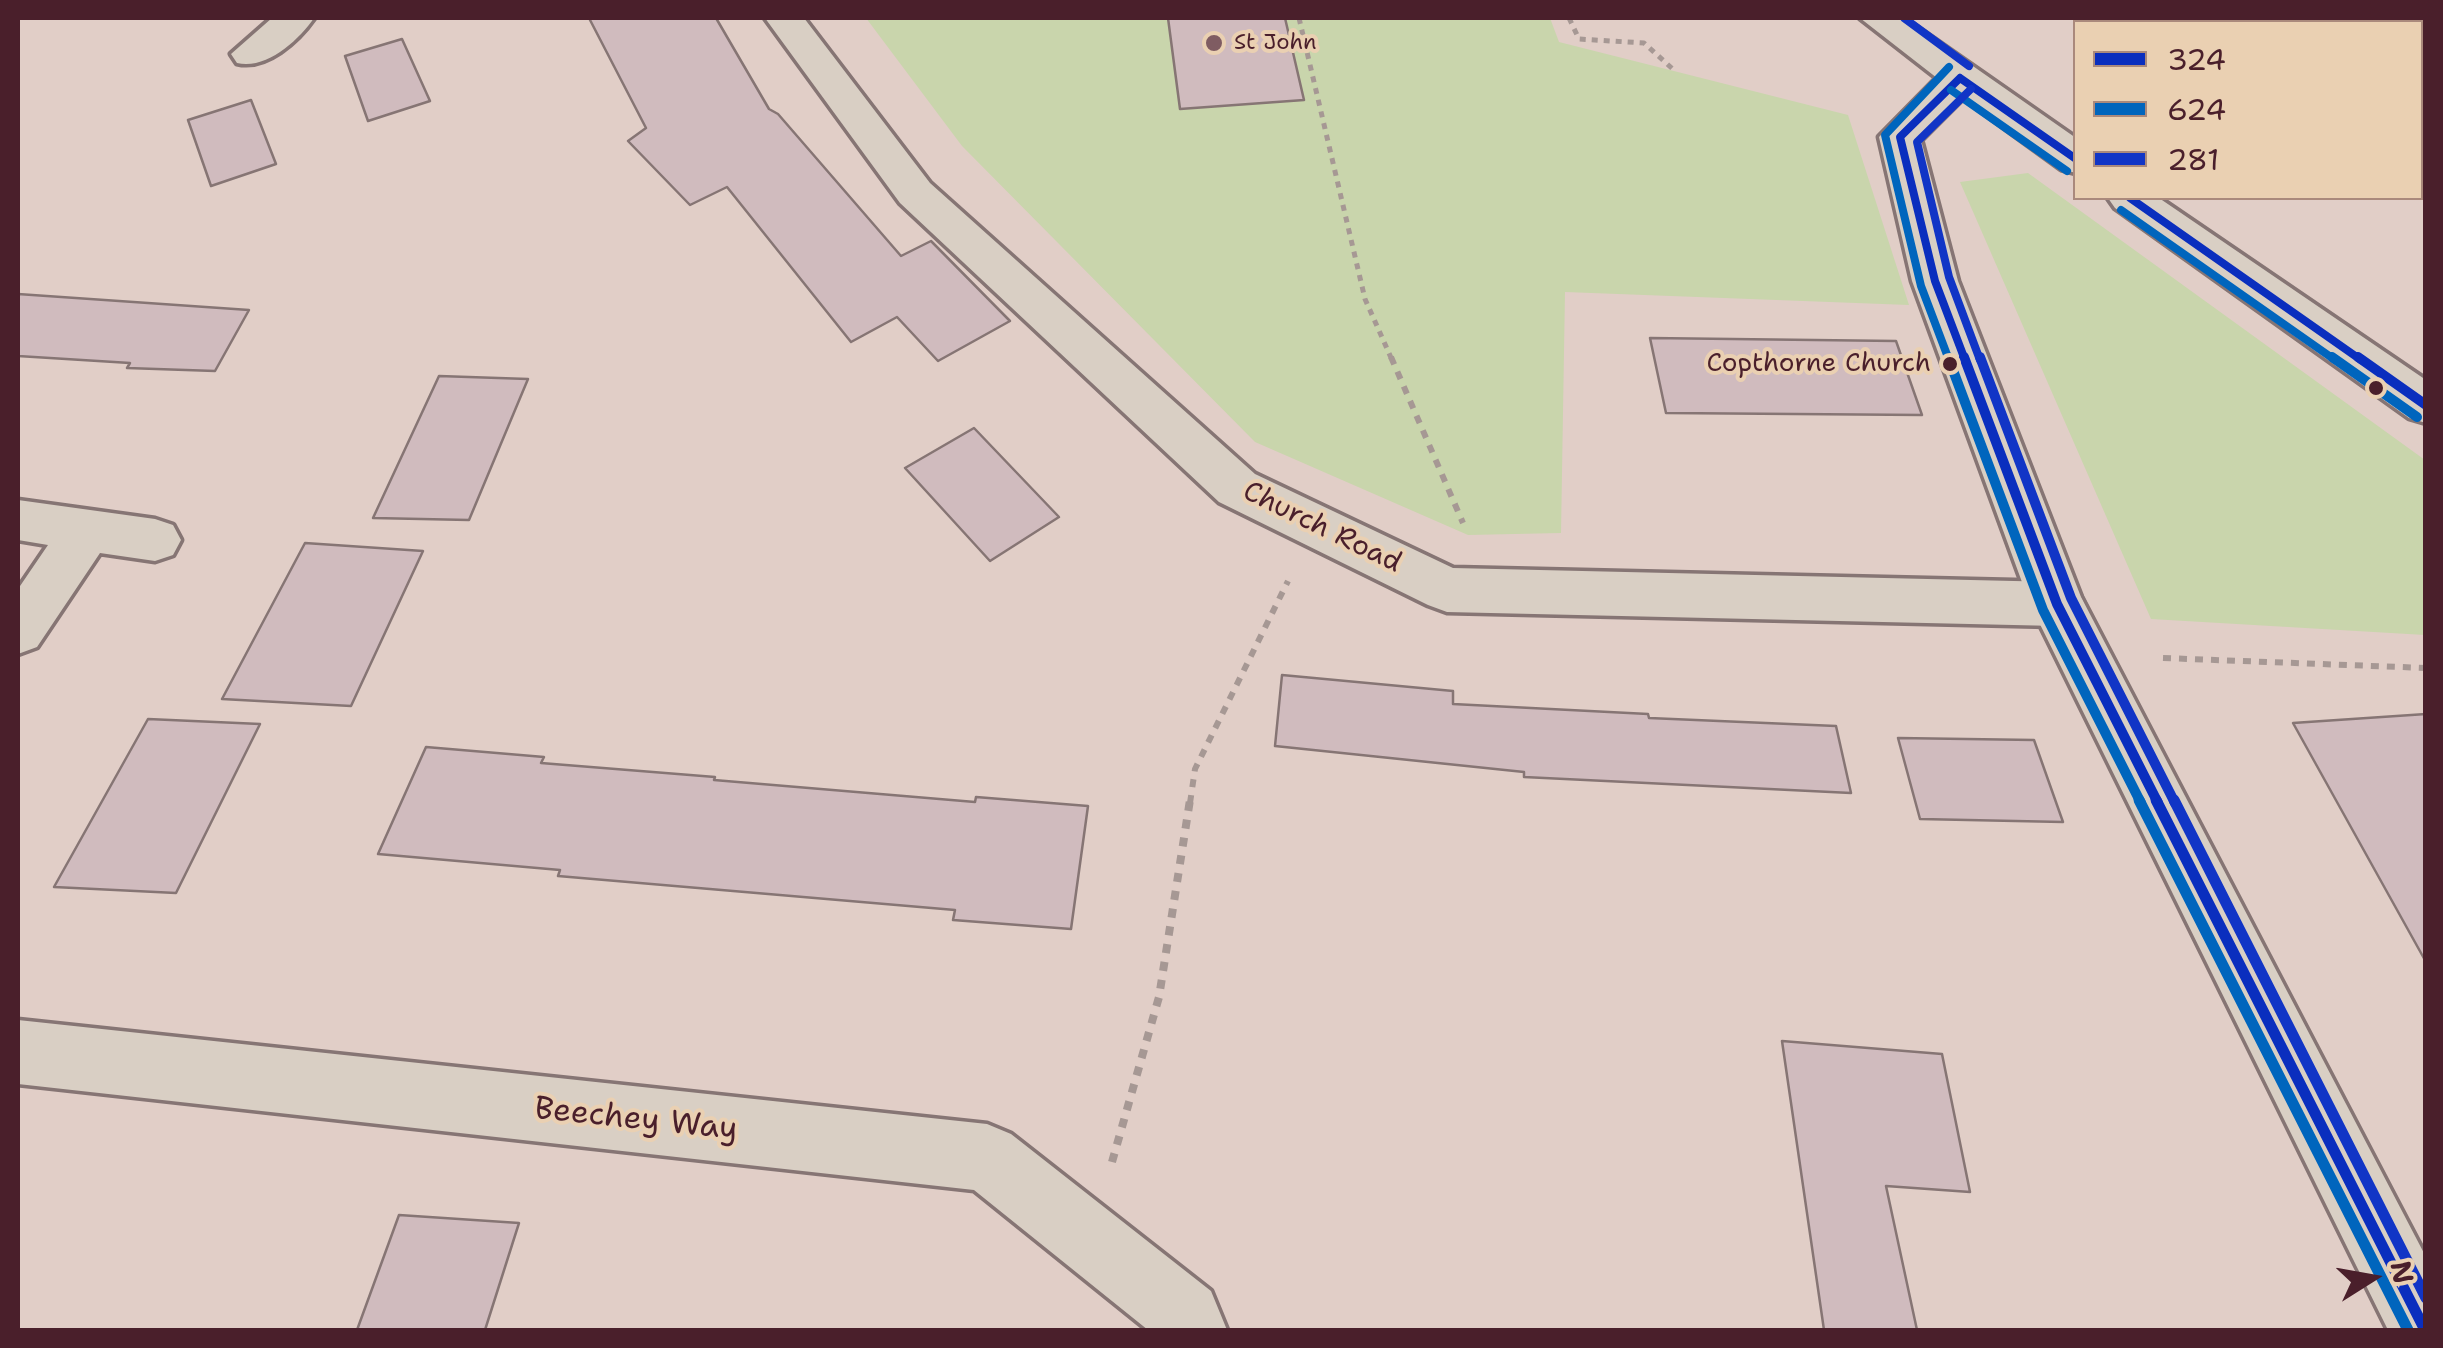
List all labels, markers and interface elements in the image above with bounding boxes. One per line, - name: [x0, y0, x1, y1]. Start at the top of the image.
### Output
- legend: [2073, 20, 2423, 200]
- place label: St John: [1234, 30, 1316, 56]
- marker: St John: [1203, 32, 1225, 54]
- text: 324: [2167, 39, 2226, 80]
- text: 624: [2167, 89, 2226, 130]
- text: 281: [2167, 139, 2219, 180]
- place label: Copthorne Church: [1706, 348, 1931, 380]
- marker: Copthorne Church: [1940, 354, 1960, 374]
- unlabelled marker: [2366, 378, 2386, 398]
- street label: Church Road: [1237, 475, 1407, 581]
- street label: Beechey Way: [533, 1090, 739, 1150]
- north arrow: [2323, 1228, 2423, 1328]
- text: N: [2382, 1258, 2423, 1287]

